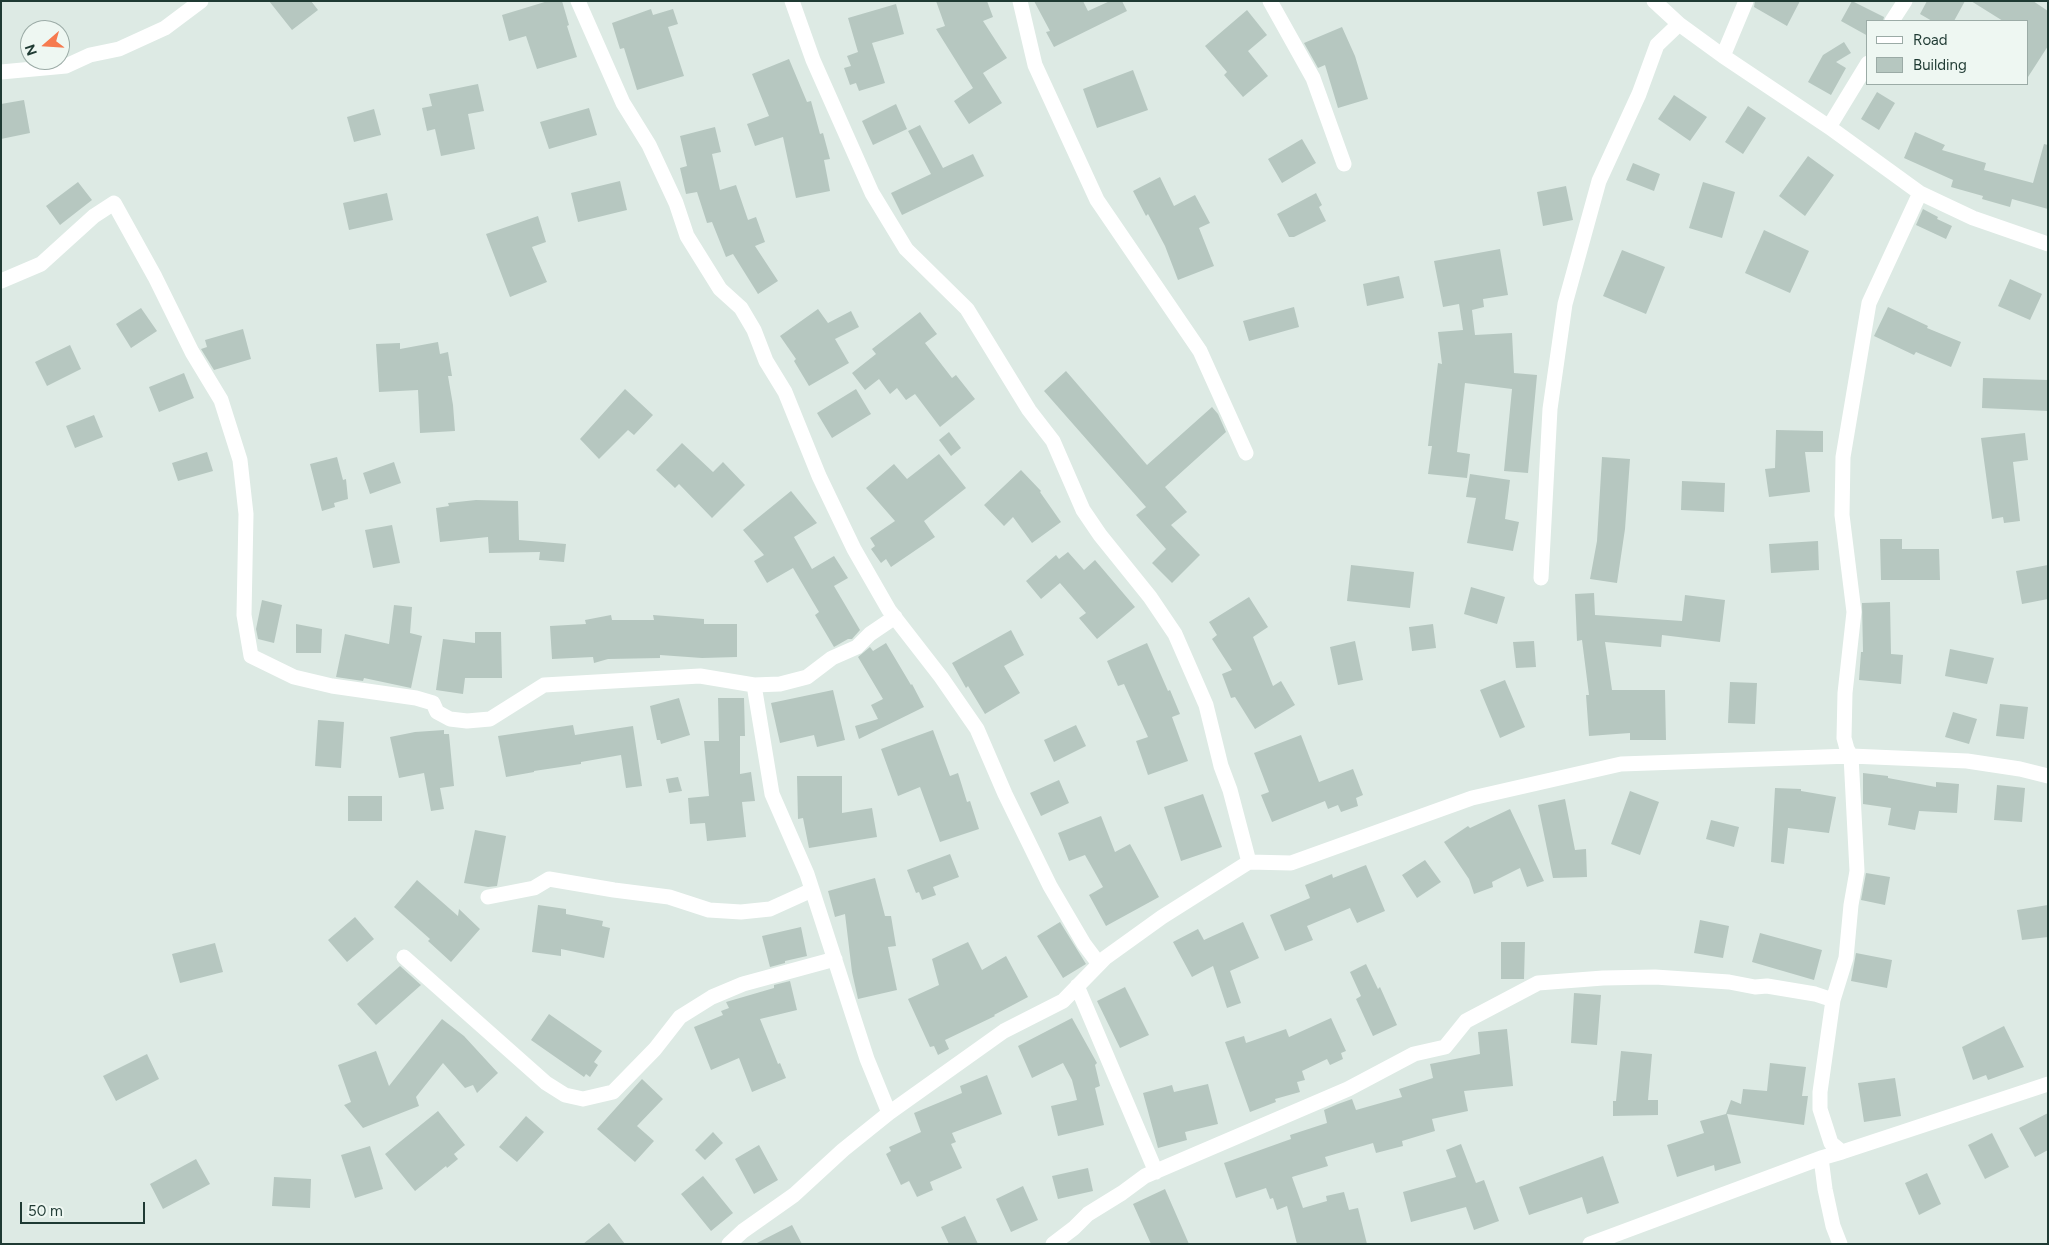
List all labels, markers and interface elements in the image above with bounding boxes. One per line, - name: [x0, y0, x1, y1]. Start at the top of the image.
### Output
- north arrow: [20, 20, 70, 70]
- legend: [1866, 20, 2029, 85]
- text: Road: [1913, 31, 1948, 49]
- text: N: [21, 42, 41, 58]
- text: Building: [1913, 56, 1967, 74]
- scale bar: [22, 1192, 148, 1224]
- text: 50 m: [28, 1202, 63, 1220]

